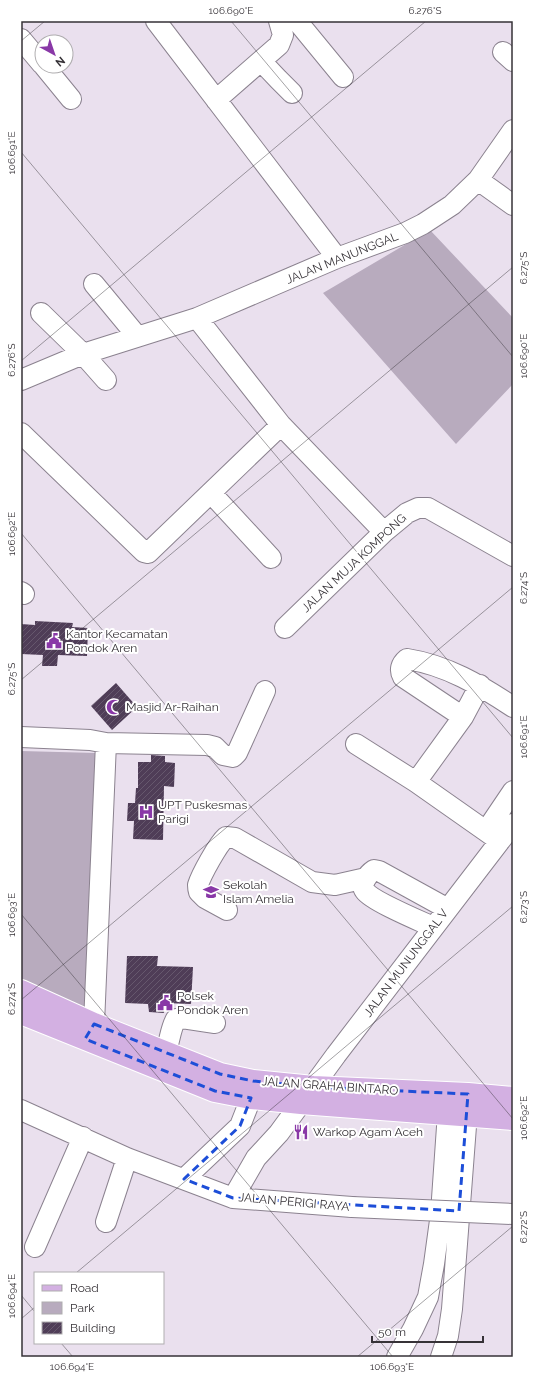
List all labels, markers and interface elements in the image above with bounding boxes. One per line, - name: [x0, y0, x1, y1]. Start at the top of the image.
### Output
- text: 106.690°E: [209, 5, 253, 16]
- text: 6.276°S: [408, 5, 442, 16]
- north arrow: [34, 34, 74, 74]
- text: N: [53, 54, 68, 69]
- text: 106.691°E: [6, 131, 17, 175]
- street label: JALAN MANUNGGAL: [284, 229, 400, 287]
- text: 6.275°S: [518, 252, 529, 284]
- text: 106.690°E: [518, 334, 529, 378]
- text: 6.276°S: [6, 343, 17, 377]
- street label: JALAN MUJA KOMPONG: [299, 511, 409, 615]
- text: 106.692°E: [6, 512, 17, 556]
- text: 6.274°S: [518, 572, 529, 604]
- place label: Kantor Kecamatan Pondok Aren: [66, 627, 168, 655]
- public building icon: Kantor Kecamatan Pondok Aren: [45, 632, 63, 650]
- text: 6.275°S: [6, 663, 17, 695]
- mosque icon: Masjid Ar-Raihan: [105, 698, 123, 716]
- place label: Masjid Ar-Raihan: [126, 700, 219, 714]
- text: 106.691°E: [518, 715, 529, 759]
- place label: UPT Puskesmas Parigi: [158, 798, 247, 826]
- hospital icon: UPT Puskesmas Parigi: [137, 803, 155, 821]
- place label: Sekolah Islam Amelia: [223, 878, 294, 906]
- school or university icon: Sekolah Islam Amelia: [202, 883, 220, 901]
- text: 6.273°S: [518, 891, 529, 923]
- text: 106.693°E: [6, 893, 17, 937]
- street label: JALAN MUNUNGGAL V: [361, 906, 451, 1020]
- text: 6.274°S: [6, 983, 17, 1015]
- place label: Polsek Pondok Aren: [177, 989, 248, 1017]
- public building icon: Polsek Pondok Aren: [156, 994, 174, 1012]
- street label: JALAN GRAHA BINTARO: [261, 1074, 399, 1098]
- text: 106.692°E: [518, 1096, 529, 1140]
- restaurant icon: Warkop Agam Aceh: [292, 1123, 310, 1141]
- place label: Warkop Agam Aceh: [313, 1125, 423, 1139]
- street label: JALAN PERIGI RAYA: [238, 1190, 350, 1214]
- text: 6.272°S: [518, 1211, 529, 1243]
- legend: [34, 1272, 164, 1344]
- text: 106.694°E: [6, 1274, 17, 1318]
- text: Road: [70, 1281, 99, 1295]
- text: Park: [70, 1301, 95, 1315]
- scale bar: [372, 1318, 483, 1344]
- text: Building: [70, 1321, 116, 1335]
- text: 50 m: [378, 1325, 406, 1339]
- text: 106.694°E: [50, 1361, 94, 1372]
- text: 106.693°E: [370, 1361, 414, 1372]

